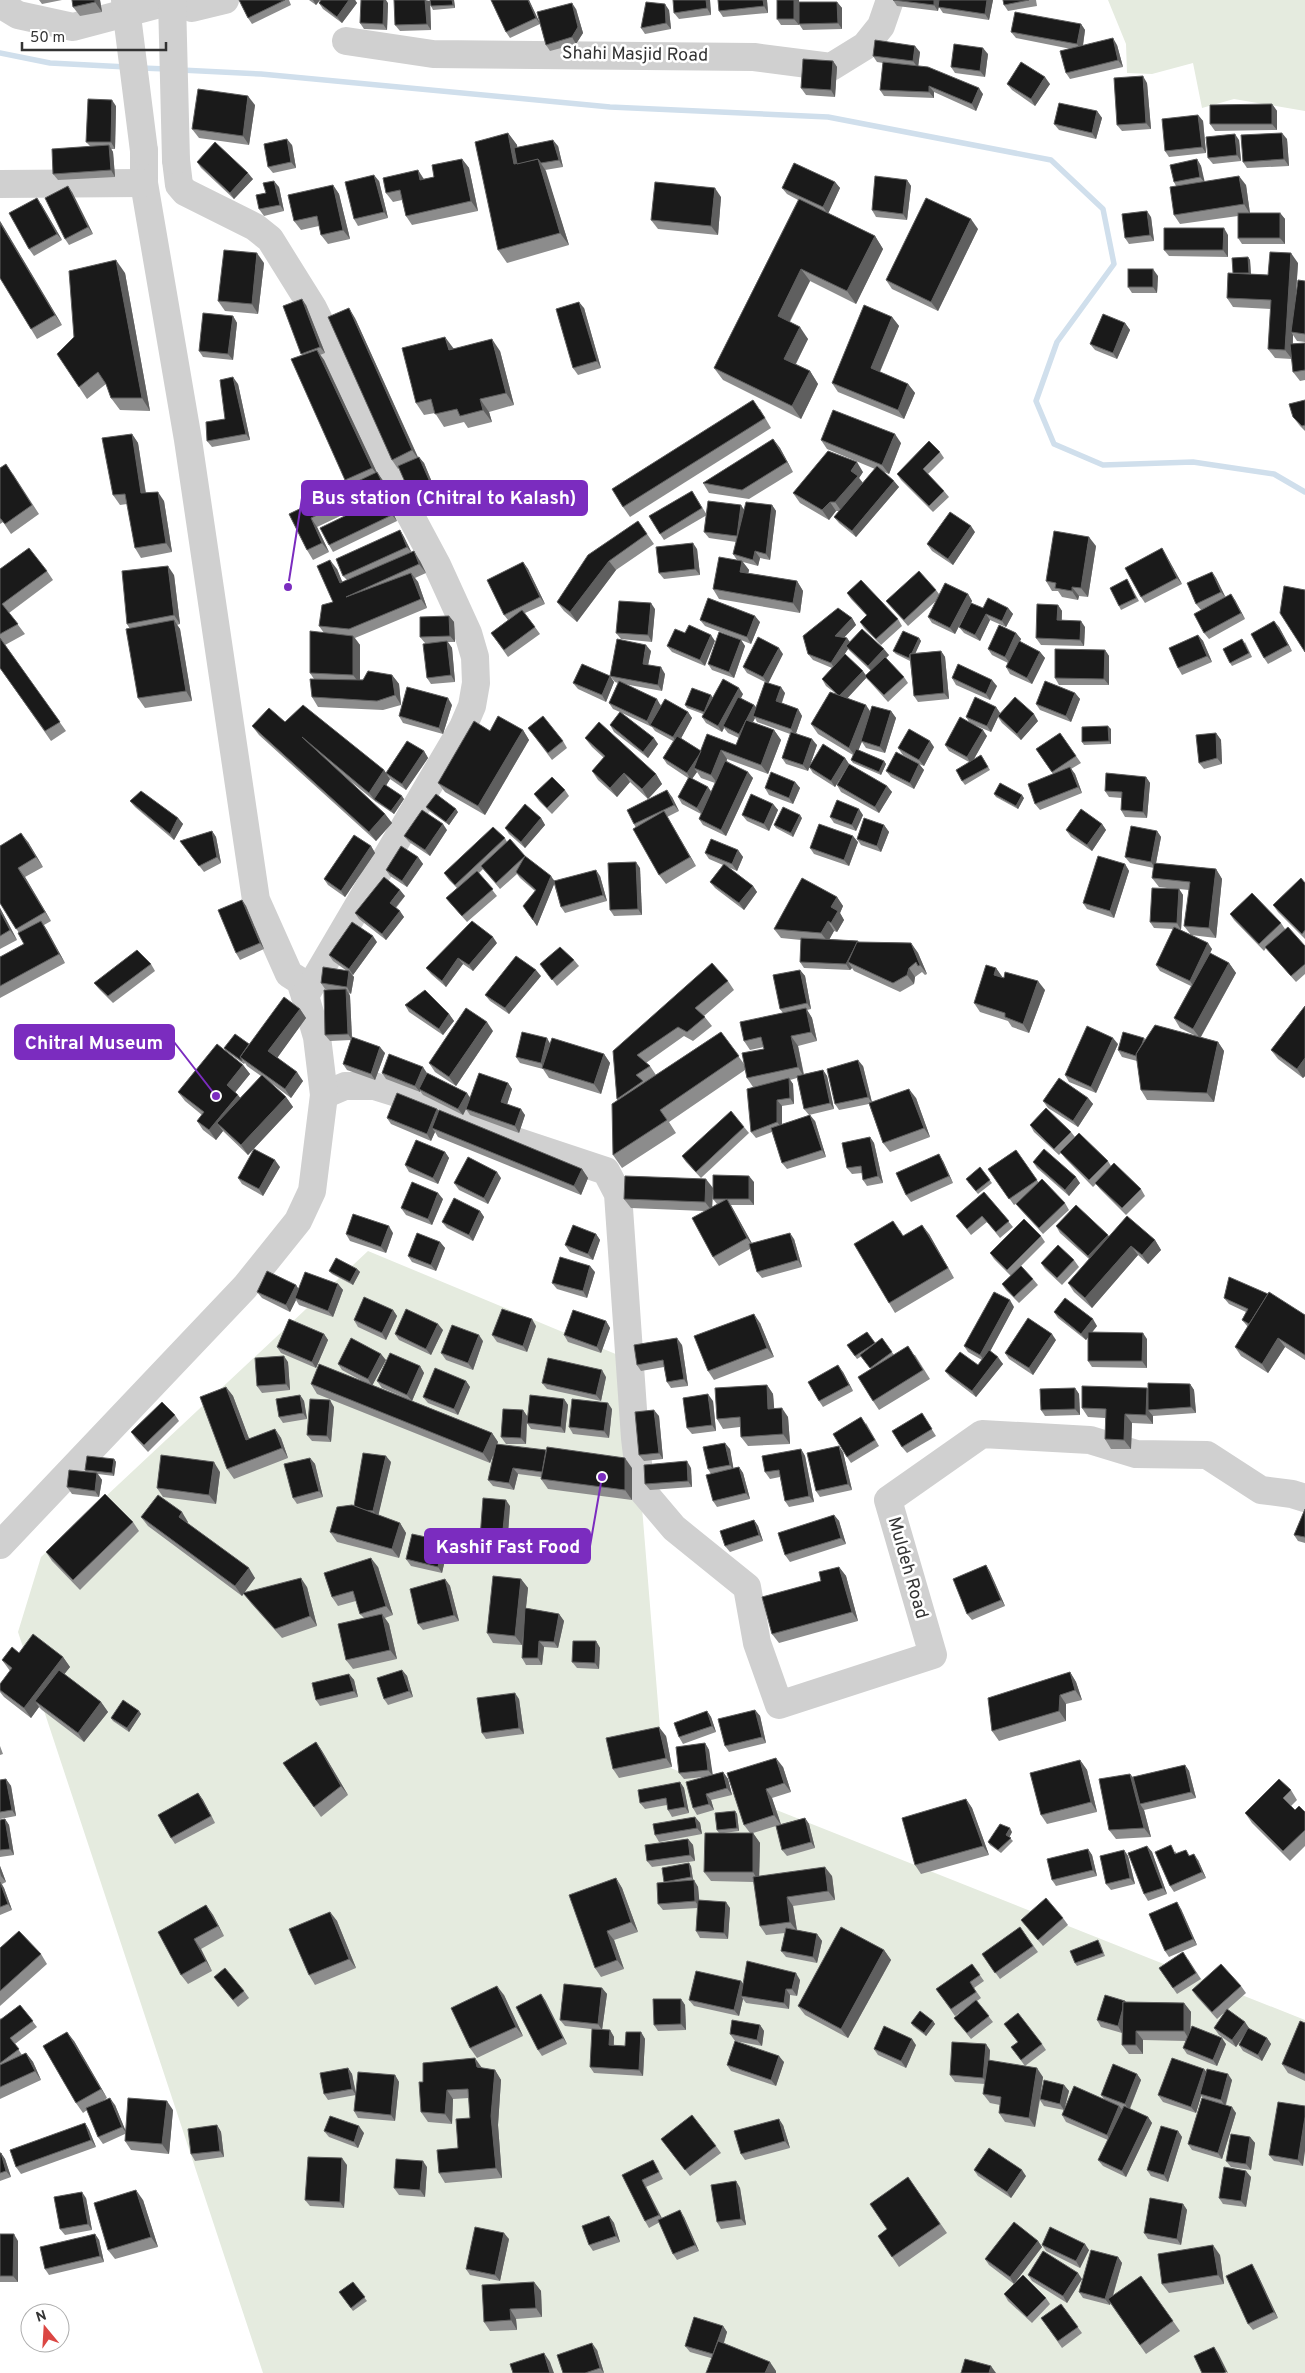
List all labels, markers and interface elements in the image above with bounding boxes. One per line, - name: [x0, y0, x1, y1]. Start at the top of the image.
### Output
- scale bar: [22, 20, 166, 52]
- text: 50 m: [30, 29, 65, 48]
- street label: Shahi Masjid Road: [562, 42, 708, 68]
- callout: Bus station (Chitral to Kalash): [302, 481, 587, 515]
- text: Bus station (Chitral to Kalash): [312, 487, 576, 511]
- callout: Chitral Museum: [15, 1025, 174, 1059]
- text: Chitral Museum: [25, 1032, 163, 1056]
- street label: Muldeh Road: [881, 1514, 933, 1622]
- callout: Kashif Fast Food: [425, 1529, 590, 1563]
- text: Kashif Fast Food: [436, 1536, 580, 1560]
- north arrow: [20, 2303, 70, 2353]
- text: N: [34, 2307, 49, 2327]

